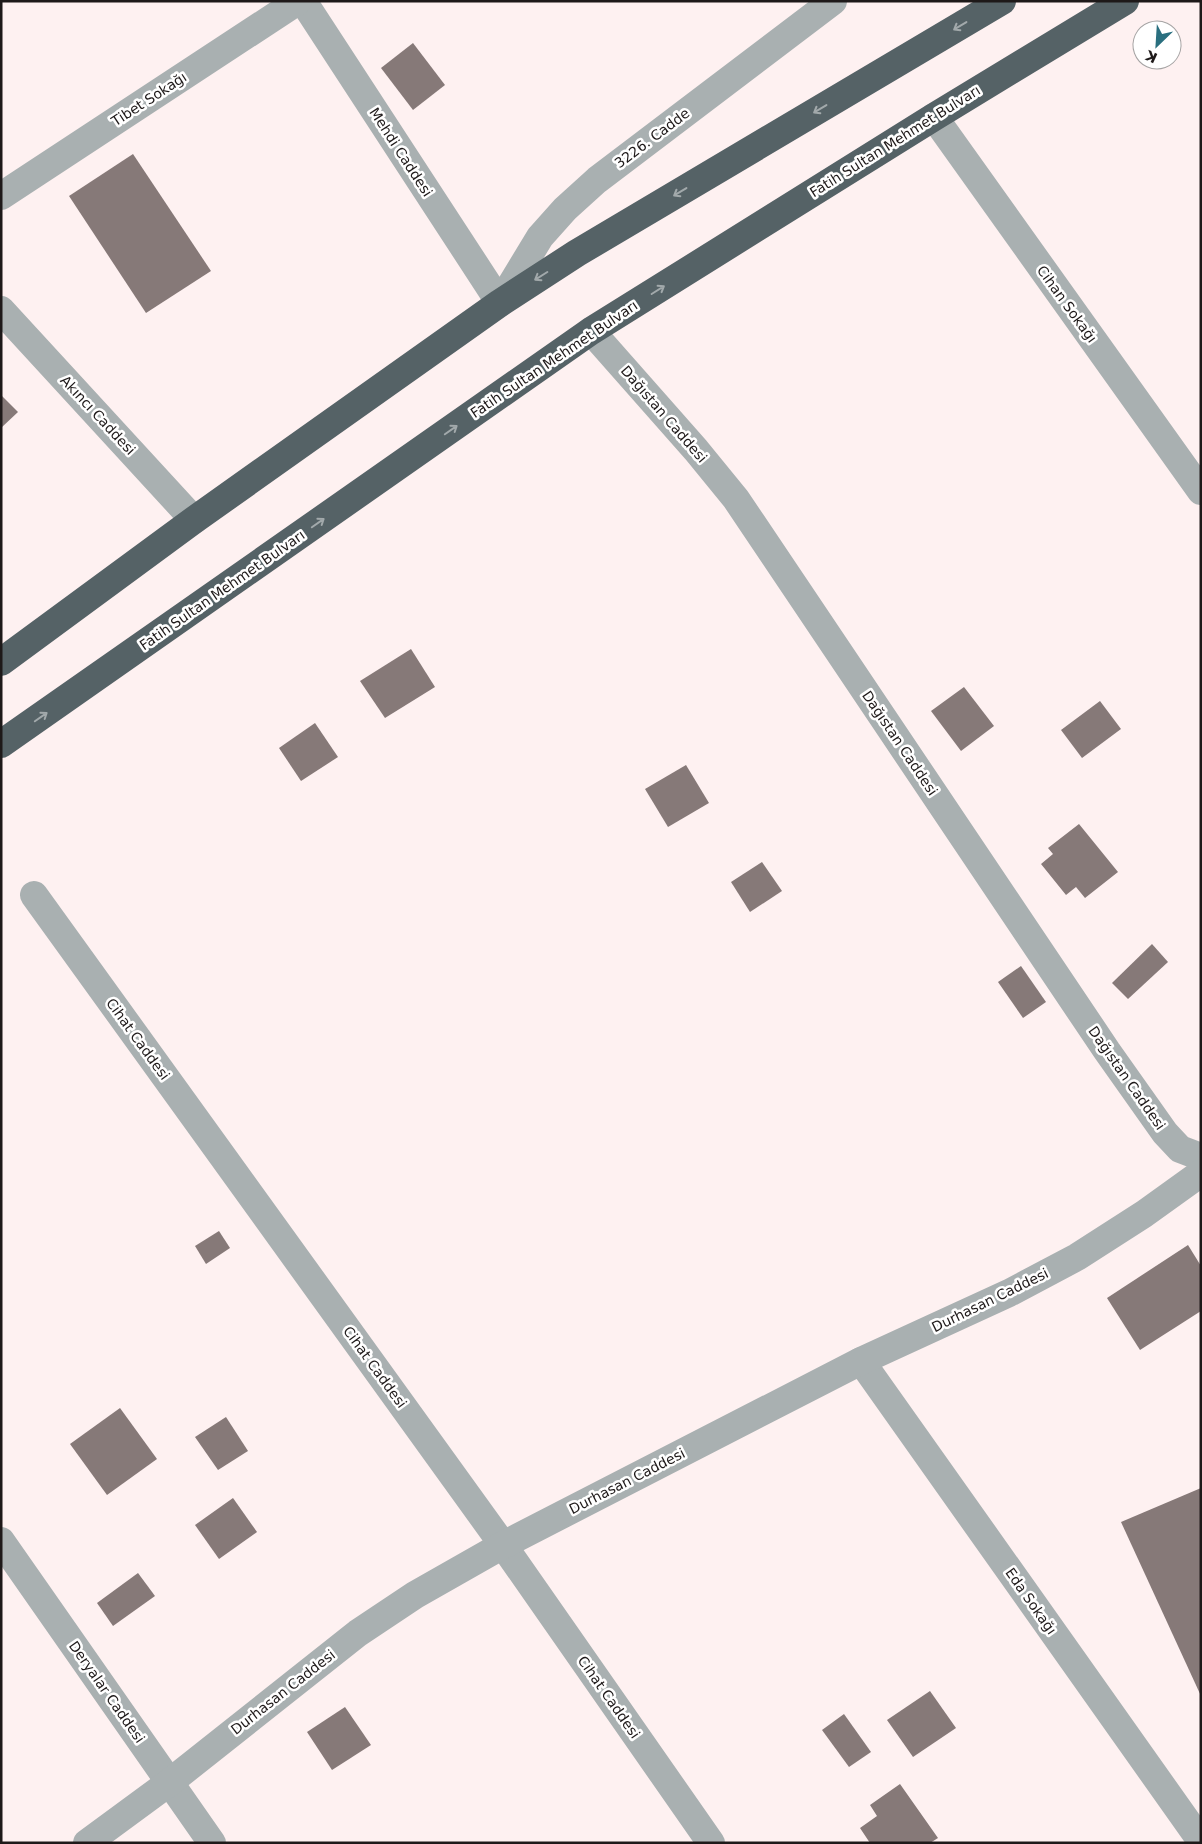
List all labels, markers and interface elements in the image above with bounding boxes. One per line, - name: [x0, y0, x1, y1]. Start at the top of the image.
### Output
- north arrow: [1132, 20, 1182, 70]
- one-way arrow: [953, 22, 967, 32]
- text: K: [1142, 47, 1160, 66]
- street label: Tibet Sokağı: [108, 69, 189, 130]
- street label: Fatih Sultan Mehmet Bulvarı: [807, 82, 983, 200]
- street label: Mehdi Caddesi: [366, 105, 436, 199]
- street label: 3226. Cadde: [612, 105, 692, 171]
- one-way arrow: [813, 105, 827, 115]
- one-way arrow: [674, 188, 688, 198]
- street label: Cihan Sokağı: [1034, 262, 1100, 346]
- one-way arrow: [535, 272, 549, 282]
- one-way arrow: [650, 284, 664, 294]
- street label: Fatih Sultan Mehmet Bulvarı: [468, 297, 640, 421]
- street label: Dağıstan Caddesi: [618, 362, 710, 466]
- street label: Akıncı Caddesi: [57, 372, 139, 458]
- one-way arrow: [443, 425, 457, 435]
- one-way arrow: [310, 518, 324, 528]
- street label: Fatih Sultan Mehmet Bulvarı: [136, 527, 308, 653]
- street label: Dağıstan Caddesi: [859, 688, 941, 798]
- one-way arrow: [34, 712, 48, 722]
- street label: Cihat Caddesi: [103, 995, 173, 1083]
- street label: Dağıstan Caddesi: [1085, 1023, 1169, 1133]
- street label: Durhasan Caddesi: [929, 1265, 1051, 1335]
- street label: Cihat Caddesi: [340, 1323, 410, 1411]
- street label: Durhasan Caddesi: [566, 1445, 688, 1517]
- street label: Eda Sokağı: [1002, 1565, 1060, 1637]
- street label: Deryalar Caddesi: [66, 1638, 148, 1746]
- street label: Durhasan Caddesi: [228, 1646, 338, 1738]
- street label: Cihat Caddesi: [575, 1653, 643, 1741]

